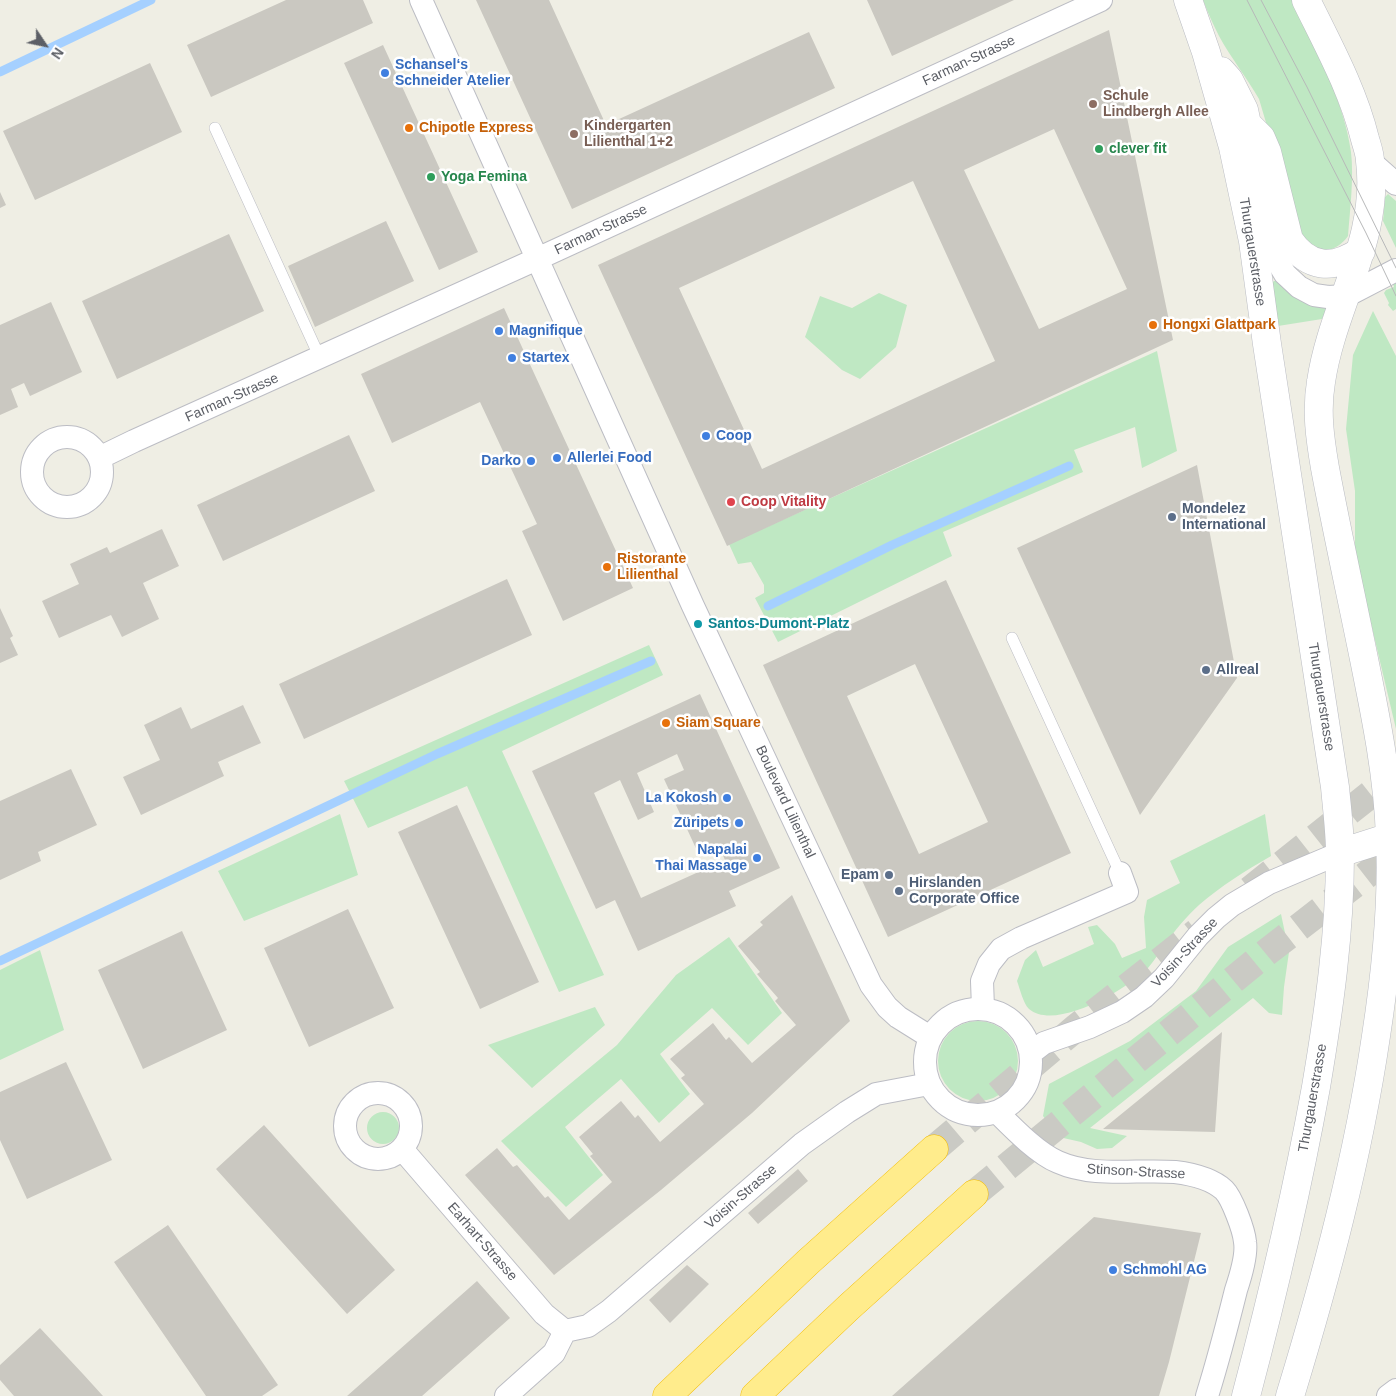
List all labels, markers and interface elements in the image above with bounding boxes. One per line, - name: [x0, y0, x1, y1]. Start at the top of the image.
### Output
- north arrow: [20, 20, 70, 70]
- street label: Farman-Strasse: [920, 32, 1018, 90]
- text: N: [48, 45, 67, 62]
- place label: Schansel‘s Schneider Atelier: [395, 57, 510, 90]
- marker: Schansel‘s Schneider Atelier: [379, 67, 391, 79]
- place label: Schule Lindbergh Allee: [1103, 88, 1209, 120]
- marker: Schule Lindbergh Allee: [1087, 98, 1099, 110]
- place label: Kindergarten Lilienthal 1+2: [584, 118, 673, 150]
- place label: Chipotle Express: [419, 120, 533, 136]
- marker: Chipotle Express: [403, 122, 415, 134]
- marker: Kindergarten Lilienthal 1+2: [568, 128, 580, 140]
- place label: clever fit: [1109, 141, 1167, 157]
- marker: clever fit: [1093, 143, 1105, 155]
- place label: Yoga Femina: [441, 169, 527, 185]
- marker: Yoga Femina: [425, 171, 437, 183]
- street label: Thurgauerstrasse: [1235, 197, 1269, 307]
- street label: Farman-Strasse: [552, 201, 650, 259]
- place label: Hongxi Glattpark: [1163, 317, 1276, 333]
- marker: Hongxi Glattpark: [1147, 319, 1159, 331]
- place label: Magnifique: [509, 323, 583, 339]
- marker: Magnifique: [493, 325, 505, 337]
- place label: Startex: [522, 350, 569, 366]
- marker: Startex: [506, 352, 518, 364]
- street label: Farman-Strasse: [183, 370, 281, 426]
- place label: Coop: [716, 428, 752, 444]
- marker: Coop: [700, 430, 712, 442]
- place label: Allerlei Food: [567, 450, 652, 466]
- marker: Allerlei Food: [551, 452, 563, 464]
- place label: Darko: [481, 453, 521, 469]
- marker: Darko: [525, 455, 537, 467]
- place label: Coop Vitality: [741, 494, 826, 510]
- marker: Coop Vitality: [725, 496, 737, 508]
- place label: Mondelez International: [1182, 501, 1266, 534]
- marker: Mondelez International: [1166, 511, 1178, 523]
- place label: Ristorante Lilienthal: [617, 551, 686, 584]
- marker: Ristorante Lilienthal: [601, 561, 613, 573]
- place label: Santos-Dumont-Platz: [708, 616, 850, 632]
- marker: Santos-Dumont-Platz: [692, 618, 704, 630]
- street label: Thurgauerstrasse: [1304, 642, 1338, 752]
- place label: Allreal: [1216, 662, 1259, 678]
- marker: Allreal: [1200, 664, 1212, 676]
- place label: Siam Square: [676, 715, 761, 731]
- marker: Siam Square: [660, 717, 672, 729]
- street label: Boulevard Lilienthal: [752, 743, 818, 861]
- place label: La Kokosh: [645, 790, 717, 806]
- marker: La Kokosh: [721, 792, 733, 804]
- place label: Züripets: [674, 815, 729, 831]
- marker: Züripets: [733, 817, 745, 829]
- place label: Napalai Thai Massage: [655, 842, 747, 874]
- marker: Napalai Thai Massage: [751, 852, 763, 864]
- place label: Epam: [841, 867, 879, 883]
- marker: Epam: [883, 869, 895, 881]
- place label: Hirslanden Corporate Office: [909, 875, 1019, 908]
- marker: Hirslanden Corporate Office: [893, 885, 905, 897]
- street label: Voisin-Strasse: [1148, 915, 1222, 991]
- street label: Thurgauerstrasse: [1295, 1043, 1331, 1153]
- street label: Voisin-Strasse: [702, 1161, 780, 1233]
- street label: Stinson-Strasse: [1086, 1161, 1186, 1183]
- street label: Earhart-Strasse: [444, 1199, 520, 1285]
- place label: Schmohl AG: [1123, 1262, 1207, 1278]
- marker: Schmohl AG: [1107, 1264, 1119, 1276]

